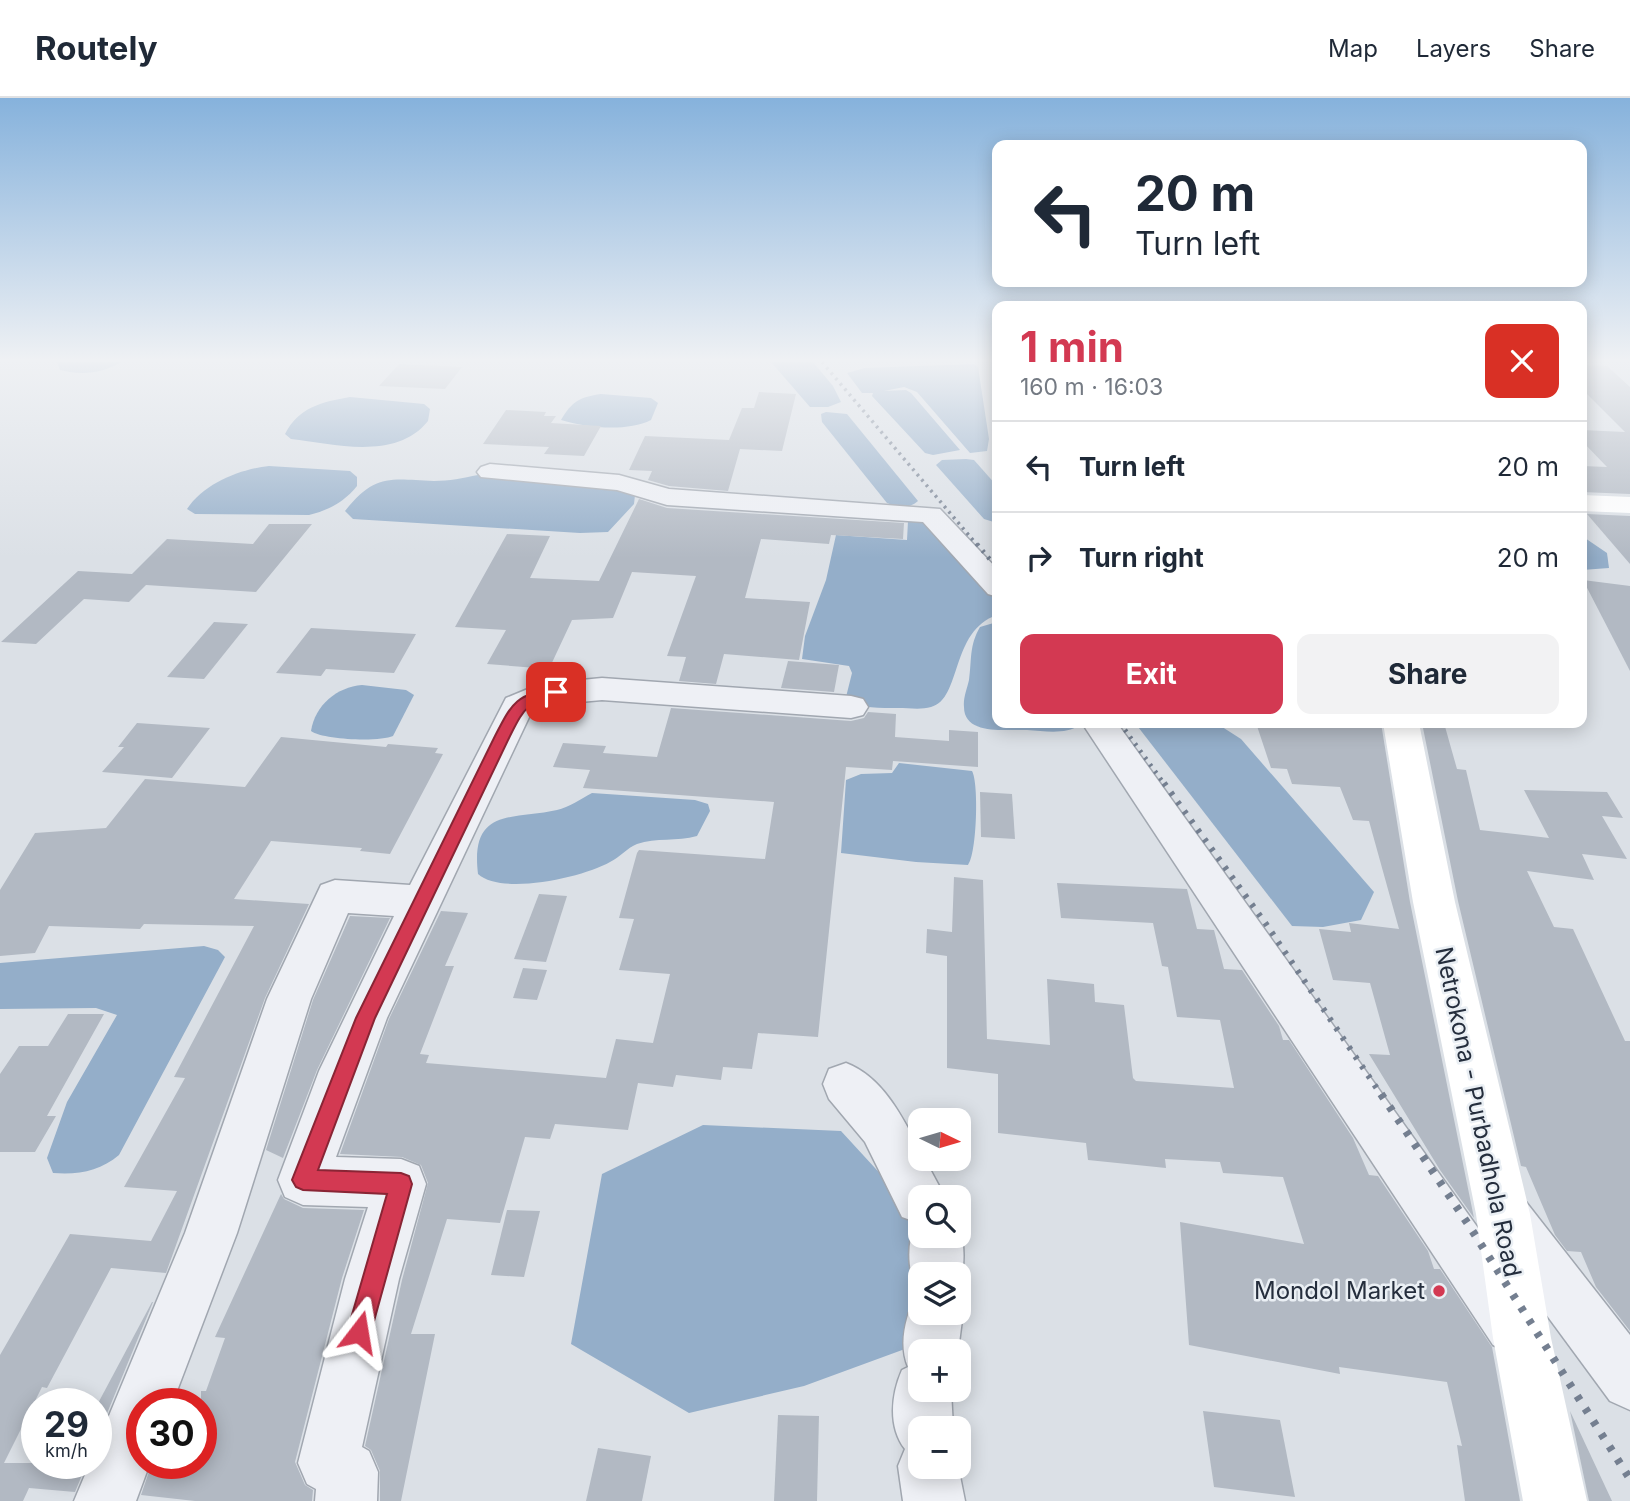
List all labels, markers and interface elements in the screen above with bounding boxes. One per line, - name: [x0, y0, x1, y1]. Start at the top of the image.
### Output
- text: Routely: [35, 28, 158, 68]
- text: Map: [1328, 34, 1378, 63]
- text: Layers: [1416, 34, 1491, 63]
- text: Share: [1529, 34, 1595, 63]
- text: 20 m: [1135, 164, 1255, 223]
- icon: left: [1020, 168, 1111, 259]
- text: Turn left: [1135, 224, 1260, 263]
- text: 1 min: [1020, 321, 1124, 372]
- button: close: [1485, 324, 1559, 398]
- text: 160 m · 16:03: [1020, 373, 1163, 401]
- icon: left: [1020, 448, 1058, 486]
- text: Turn left: [1079, 451, 1185, 482]
- text: 20 m: [1497, 451, 1559, 482]
- icon: right: [1020, 539, 1058, 577]
- text: Turn right: [1079, 542, 1204, 573]
- text: 20 m: [1497, 542, 1559, 573]
- button: Exit: [1020, 634, 1283, 714]
- button: Share: [1297, 634, 1559, 714]
- pin: [526, 662, 586, 722]
- icon: arrive: [537, 673, 575, 711]
- street label: Netrokona - Purbadhola Road: [1429, 944, 1528, 1280]
- north arrow: [908, 1108, 971, 1171]
- map controls: [908, 1108, 971, 1479]
- button: search: [908, 1185, 971, 1248]
- button: layers: [908, 1262, 971, 1325]
- place label: Mondol Market: [1254, 1276, 1425, 1305]
- marker: Mondol Market: [1431, 1283, 1447, 1299]
- position arrow: [322, 1295, 396, 1369]
- button: +: [908, 1339, 971, 1402]
- speed limit sign: 30: [126, 1388, 217, 1479]
- text: 29: [44, 1403, 89, 1445]
- button: −: [908, 1416, 971, 1479]
- text: km/h: [45, 1440, 88, 1461]

